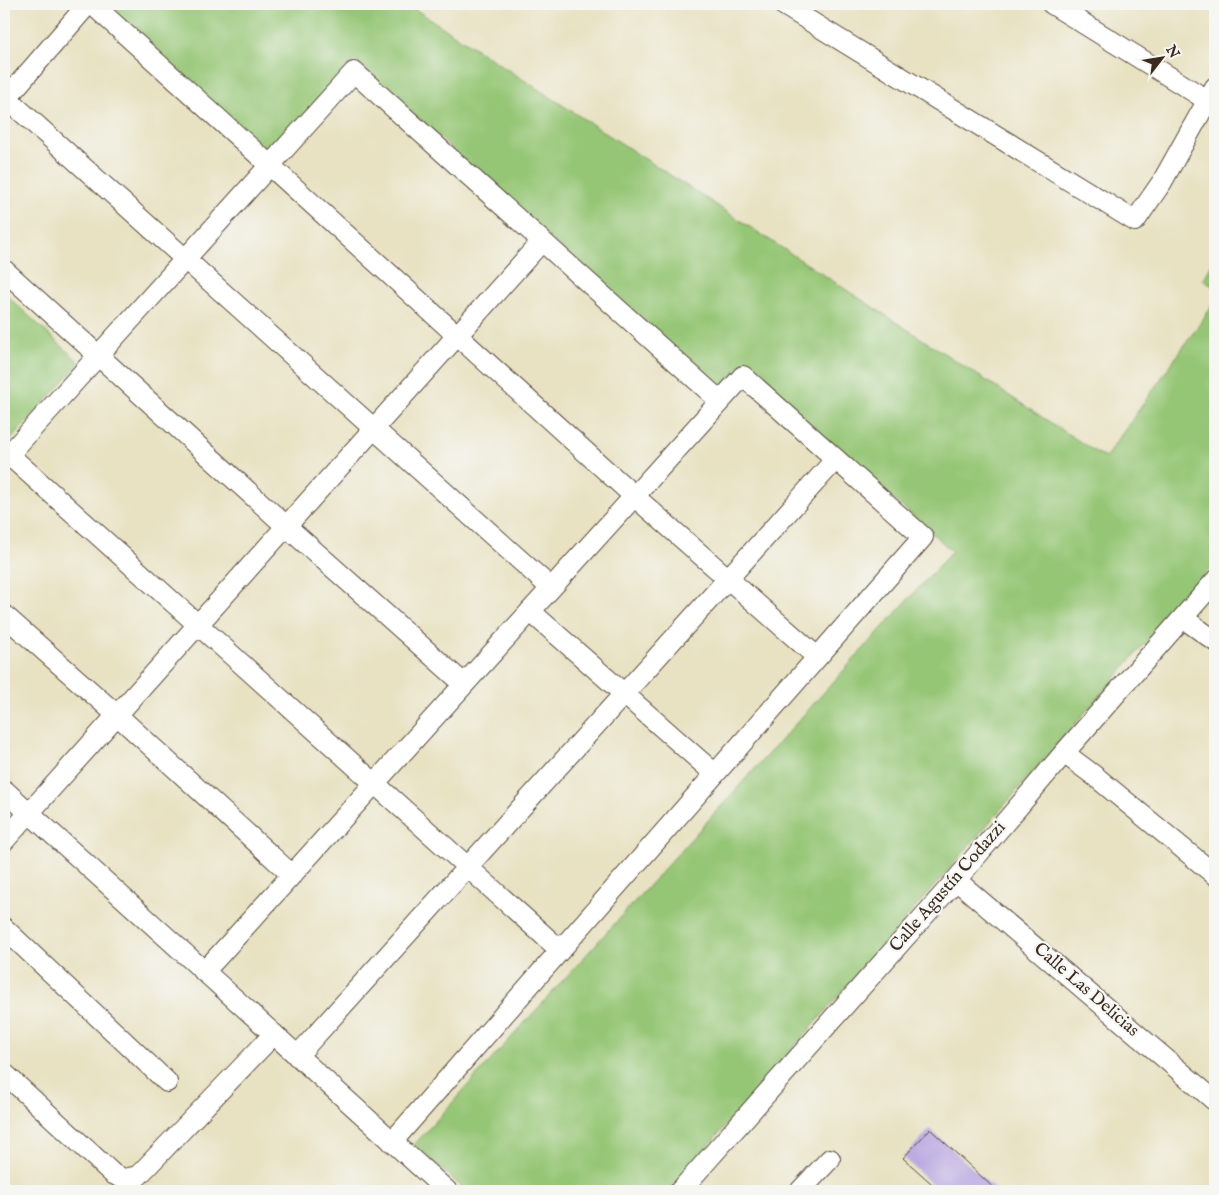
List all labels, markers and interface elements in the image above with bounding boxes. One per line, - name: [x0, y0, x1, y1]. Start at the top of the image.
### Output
- north arrow: [1136, 32, 1186, 82]
- text: N: [1161, 41, 1183, 62]
- street label: Calle Agustín Codazzi: [885, 817, 1011, 957]
- street label: Calle Las Delicias: [1028, 938, 1144, 1042]

